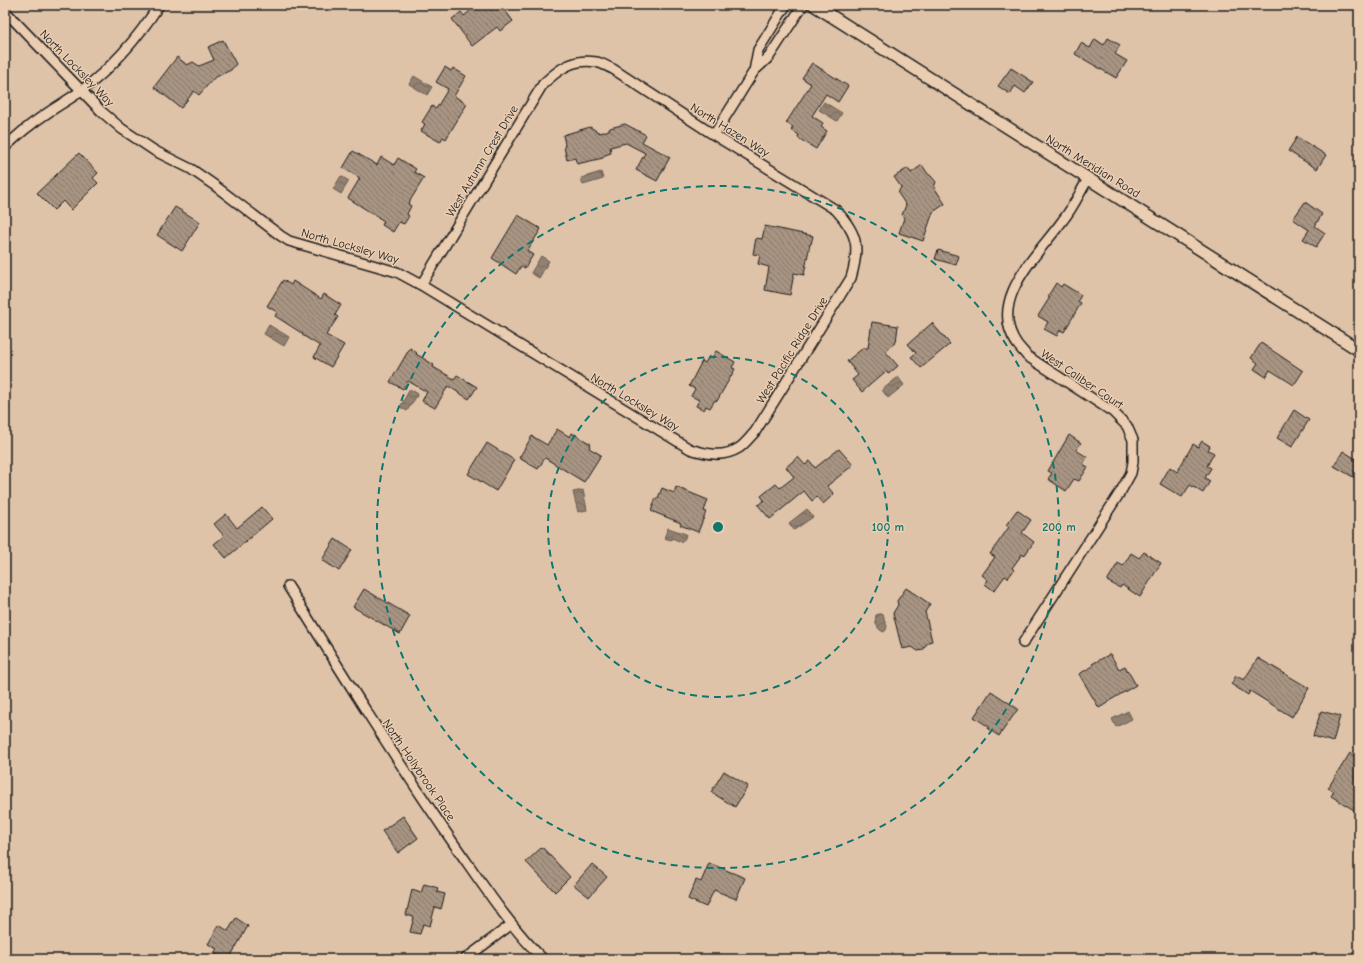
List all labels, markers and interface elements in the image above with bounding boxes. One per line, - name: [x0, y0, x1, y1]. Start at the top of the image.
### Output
- street label: North Locksley Way: [37, 27, 117, 110]
- street label: North Hazen Way: [688, 100, 773, 160]
- street label: West Autumn Crest Drive: [443, 103, 521, 219]
- street label: North Meridian Road: [1043, 131, 1143, 201]
- street label: North Locksley Way: [300, 225, 401, 267]
- street label: West Pacific Ridge Drive: [753, 294, 831, 406]
- street label: West Caliber Court: [1038, 346, 1126, 412]
- street label: North Locksley Way: [588, 370, 682, 434]
- centre of rings: [711, 520, 725, 534]
- text: 100 m: [872, 520, 904, 534]
- text: 200 m: [1042, 520, 1076, 534]
- street label: North Hollybrook Place: [380, 717, 458, 823]

